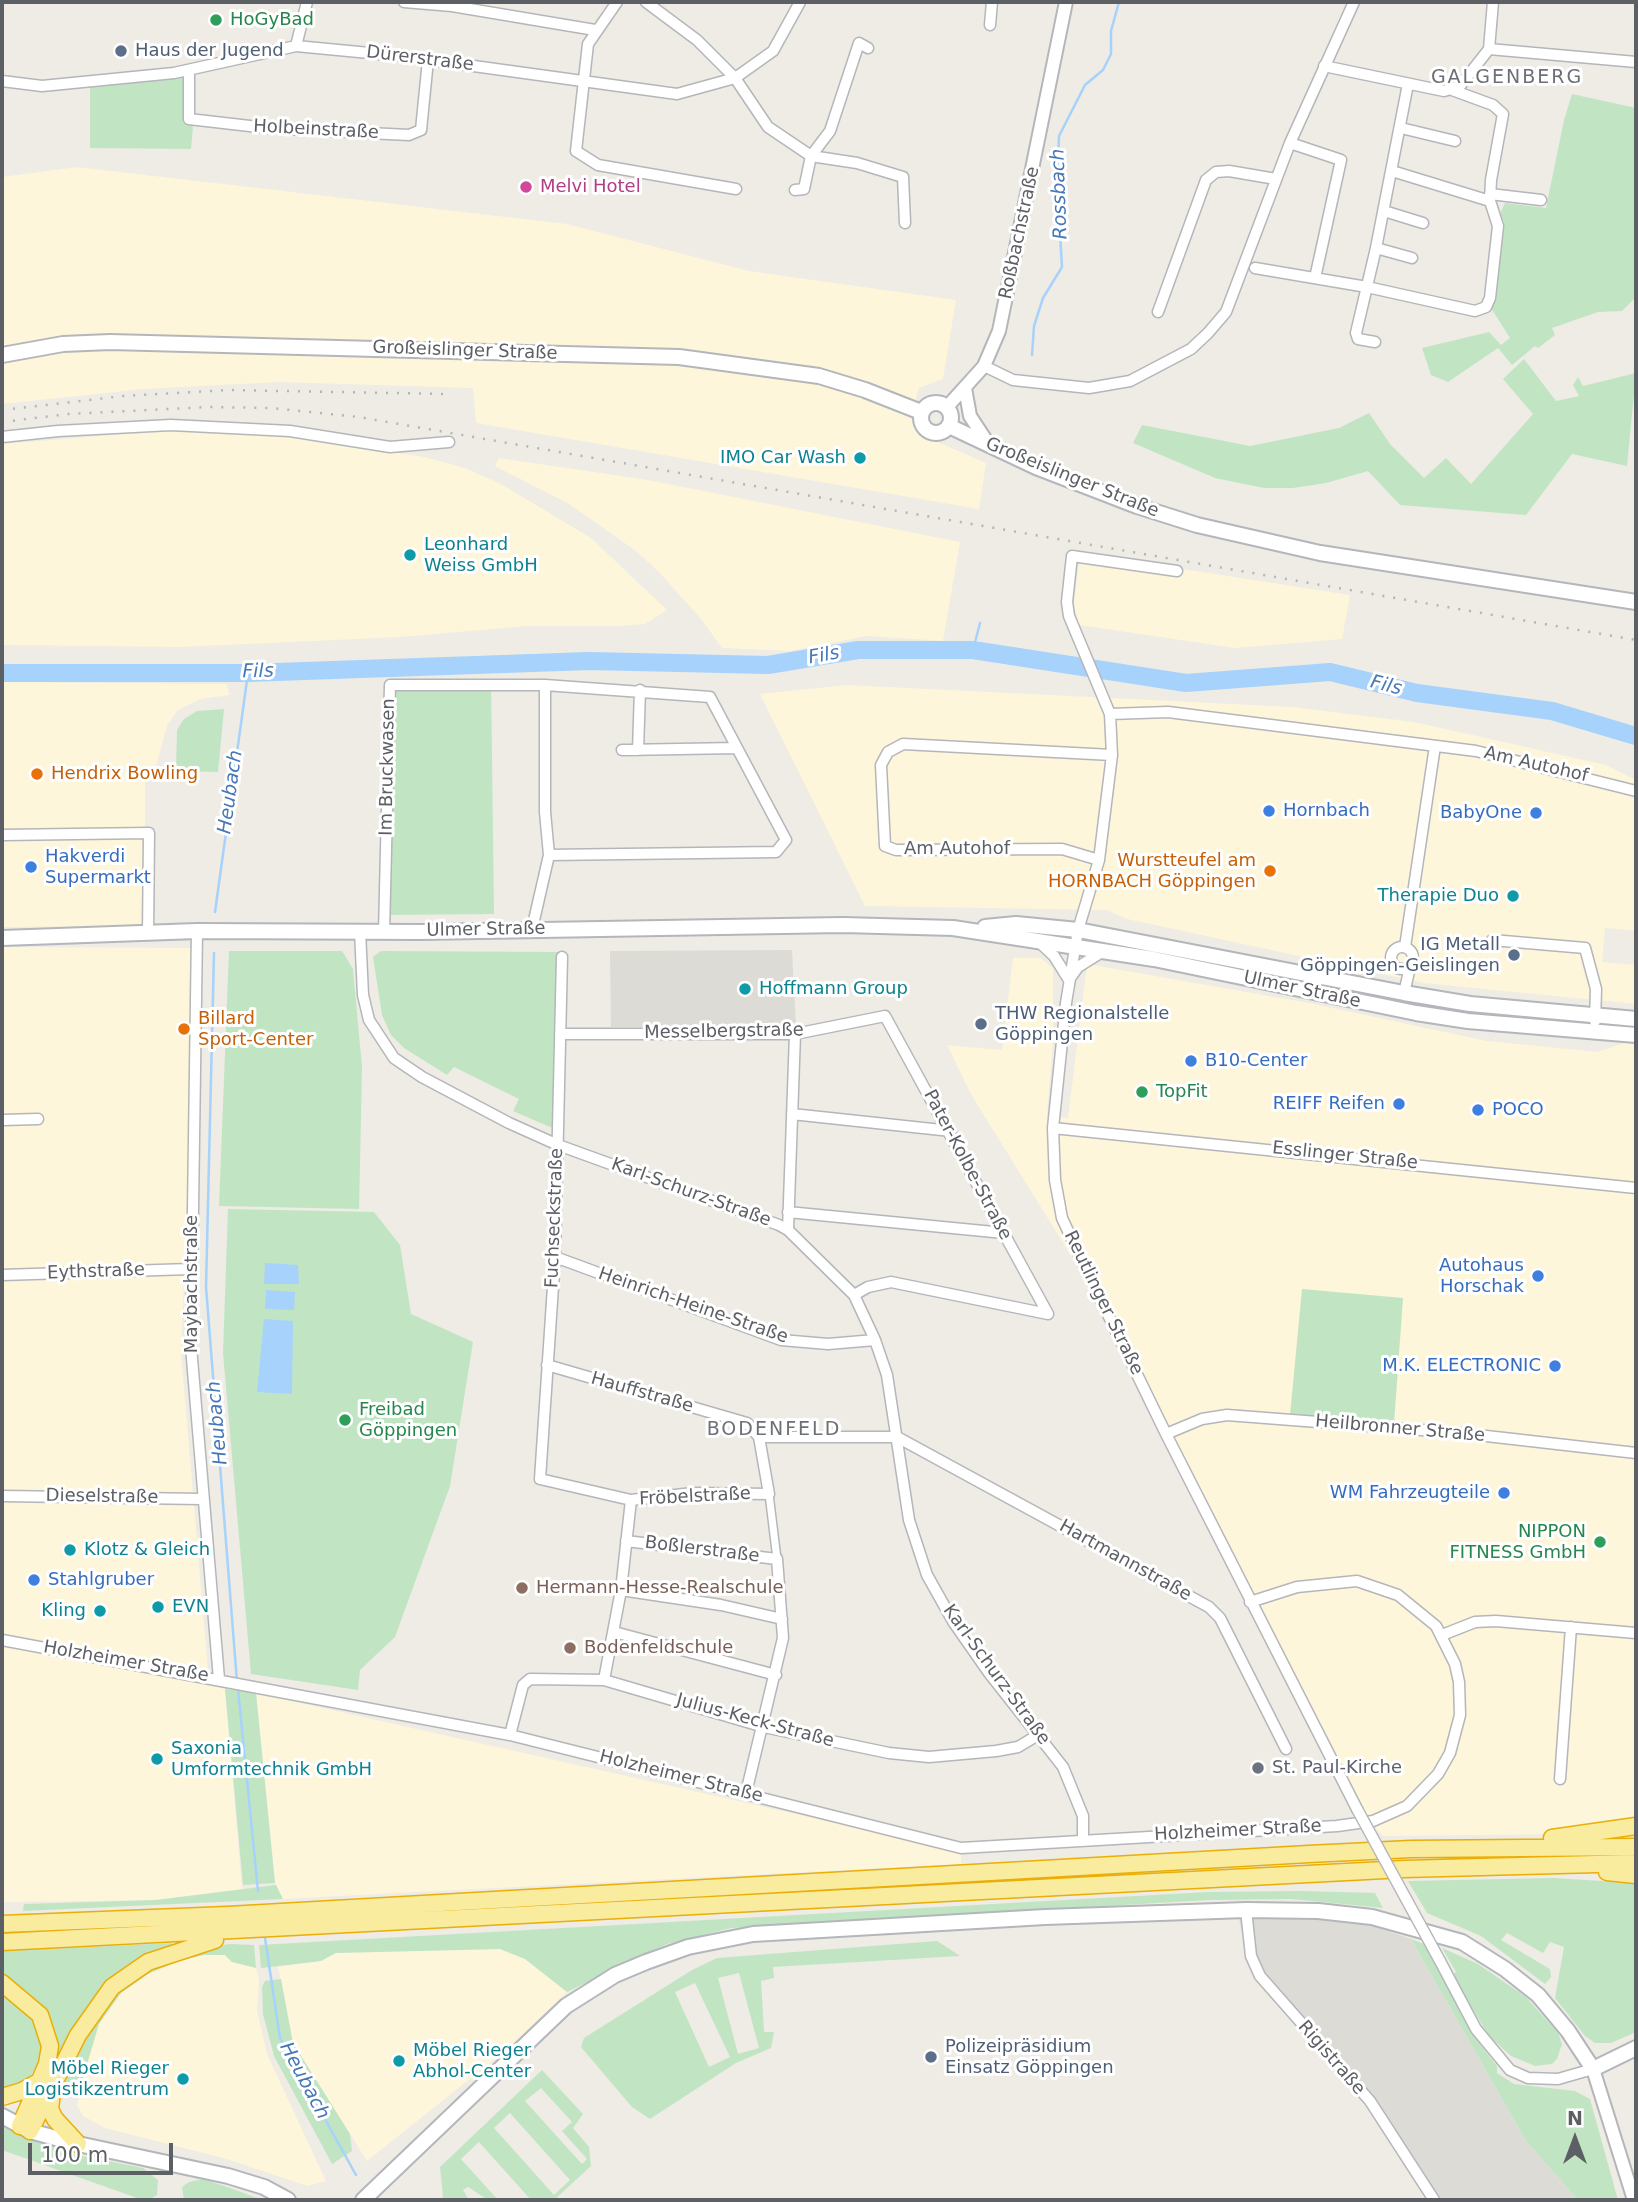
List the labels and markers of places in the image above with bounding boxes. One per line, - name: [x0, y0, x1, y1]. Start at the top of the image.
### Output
- place label: HoGyBad: [230, 9, 314, 31]
- marker: HoGyBad: [208, 12, 224, 28]
- place label: Haus der Jugend: [135, 40, 284, 62]
- marker: Haus der Jugend: [113, 43, 129, 59]
- place label: Melvi Hotel: [540, 176, 641, 198]
- marker: Melvi Hotel: [518, 179, 534, 195]
- place label: IMO Car Wash: [720, 447, 846, 469]
- marker: IMO Car Wash: [852, 450, 868, 466]
- place label: Leonhard Weiss GmbH: [424, 534, 538, 576]
- marker: Leonhard Weiss GmbH: [402, 547, 418, 563]
- place label: Hendrix Bowling: [51, 763, 198, 785]
- marker: Hendrix Bowling: [29, 766, 45, 782]
- place label: Hornbach: [1283, 800, 1370, 822]
- place label: BabyOne: [1440, 802, 1522, 824]
- marker: Hornbach: [1261, 803, 1277, 819]
- marker: BabyOne: [1528, 805, 1544, 821]
- place label: Hakverdi Supermarkt: [45, 846, 151, 888]
- place label: Wurstteufel am HORNBACH Göppingen: [1048, 850, 1256, 892]
- marker: Hakverdi Supermarkt: [23, 859, 39, 875]
- marker: Wurstteufel am HORNBACH Göppingen: [1262, 863, 1278, 879]
- place label: Therapie Duo: [1378, 885, 1499, 907]
- marker: Therapie Duo: [1505, 888, 1521, 904]
- place label: IG Metall Göppingen-Geislingen: [1300, 934, 1500, 976]
- marker: IG Metall Göppingen-Geislingen: [1506, 947, 1522, 963]
- place label: Hoffmann Group: [759, 978, 908, 1000]
- marker: Hoffmann Group: [737, 981, 753, 997]
- place label: THW Regionalstelle Göppingen: [995, 1003, 1169, 1046]
- place label: Billard Sport-Center: [198, 1008, 313, 1050]
- marker: THW Regionalstelle Göppingen: [973, 1016, 989, 1032]
- marker: Billard Sport-Center: [176, 1021, 192, 1037]
- place label: B10-Center: [1205, 1050, 1307, 1072]
- marker: B10-Center: [1183, 1053, 1199, 1069]
- place label: TopFit: [1156, 1081, 1207, 1103]
- marker: TopFit: [1134, 1084, 1150, 1100]
- place label: REIFF Reifen: [1273, 1093, 1385, 1115]
- marker: REIFF Reifen: [1391, 1096, 1407, 1112]
- place label: POCO: [1492, 1099, 1544, 1121]
- marker: POCO: [1470, 1102, 1486, 1118]
- place label: Autohaus Horschak: [1439, 1255, 1524, 1298]
- marker: Autohaus Horschak: [1530, 1268, 1546, 1284]
- place label: M.K. ELECTRONIC: [1382, 1355, 1541, 1377]
- marker: M.K. ELECTRONIC: [1547, 1358, 1563, 1374]
- place label: Freibad Göppingen: [359, 1399, 457, 1442]
- marker: Freibad Göppingen: [337, 1412, 353, 1428]
- place label: WM Fahrzeugteile: [1330, 1482, 1490, 1504]
- marker: WM Fahrzeugteile: [1496, 1485, 1512, 1501]
- place label: NIPPON FITNESS GmbH: [1449, 1521, 1586, 1564]
- marker: NIPPON FITNESS GmbH: [1592, 1534, 1608, 1550]
- place label: Klotz & Gleich: [84, 1539, 210, 1561]
- marker: Klotz & Gleich: [62, 1542, 78, 1558]
- place label: Stahlgruber: [48, 1569, 154, 1591]
- marker: Stahlgruber: [26, 1572, 42, 1588]
- place label: Hermann-Hesse-Realschule: [536, 1577, 783, 1599]
- marker: Hermann-Hesse-Realschule: [514, 1580, 530, 1596]
- place label: EVN: [172, 1596, 209, 1618]
- marker: EVN: [150, 1599, 166, 1615]
- place label: Kling: [41, 1600, 86, 1622]
- marker: Kling: [92, 1603, 108, 1619]
- place label: Bodenfeldschule: [584, 1637, 733, 1659]
- marker: Bodenfeldschule: [562, 1640, 578, 1656]
- place label: Saxonia Umformtechnik GmbH: [171, 1738, 372, 1780]
- marker: Saxonia Umformtechnik GmbH: [149, 1751, 165, 1767]
- place label: St. Paul-Kirche: [1272, 1757, 1402, 1779]
- marker: St. Paul-Kirche: [1250, 1760, 1266, 1776]
- place label: Polizeipräsidium Einsatz Göppingen: [945, 2036, 1114, 2078]
- place label: Möbel Rieger Abhol-Center: [413, 2040, 531, 2082]
- marker: Polizeipräsidium Einsatz Göppingen: [923, 2049, 939, 2065]
- marker: Möbel Rieger Abhol-Center: [391, 2053, 407, 2069]
- place label: Möbel Rieger Logistikzentrum: [25, 2058, 169, 2100]
- marker: Möbel Rieger Logistikzentrum: [175, 2071, 191, 2087]

